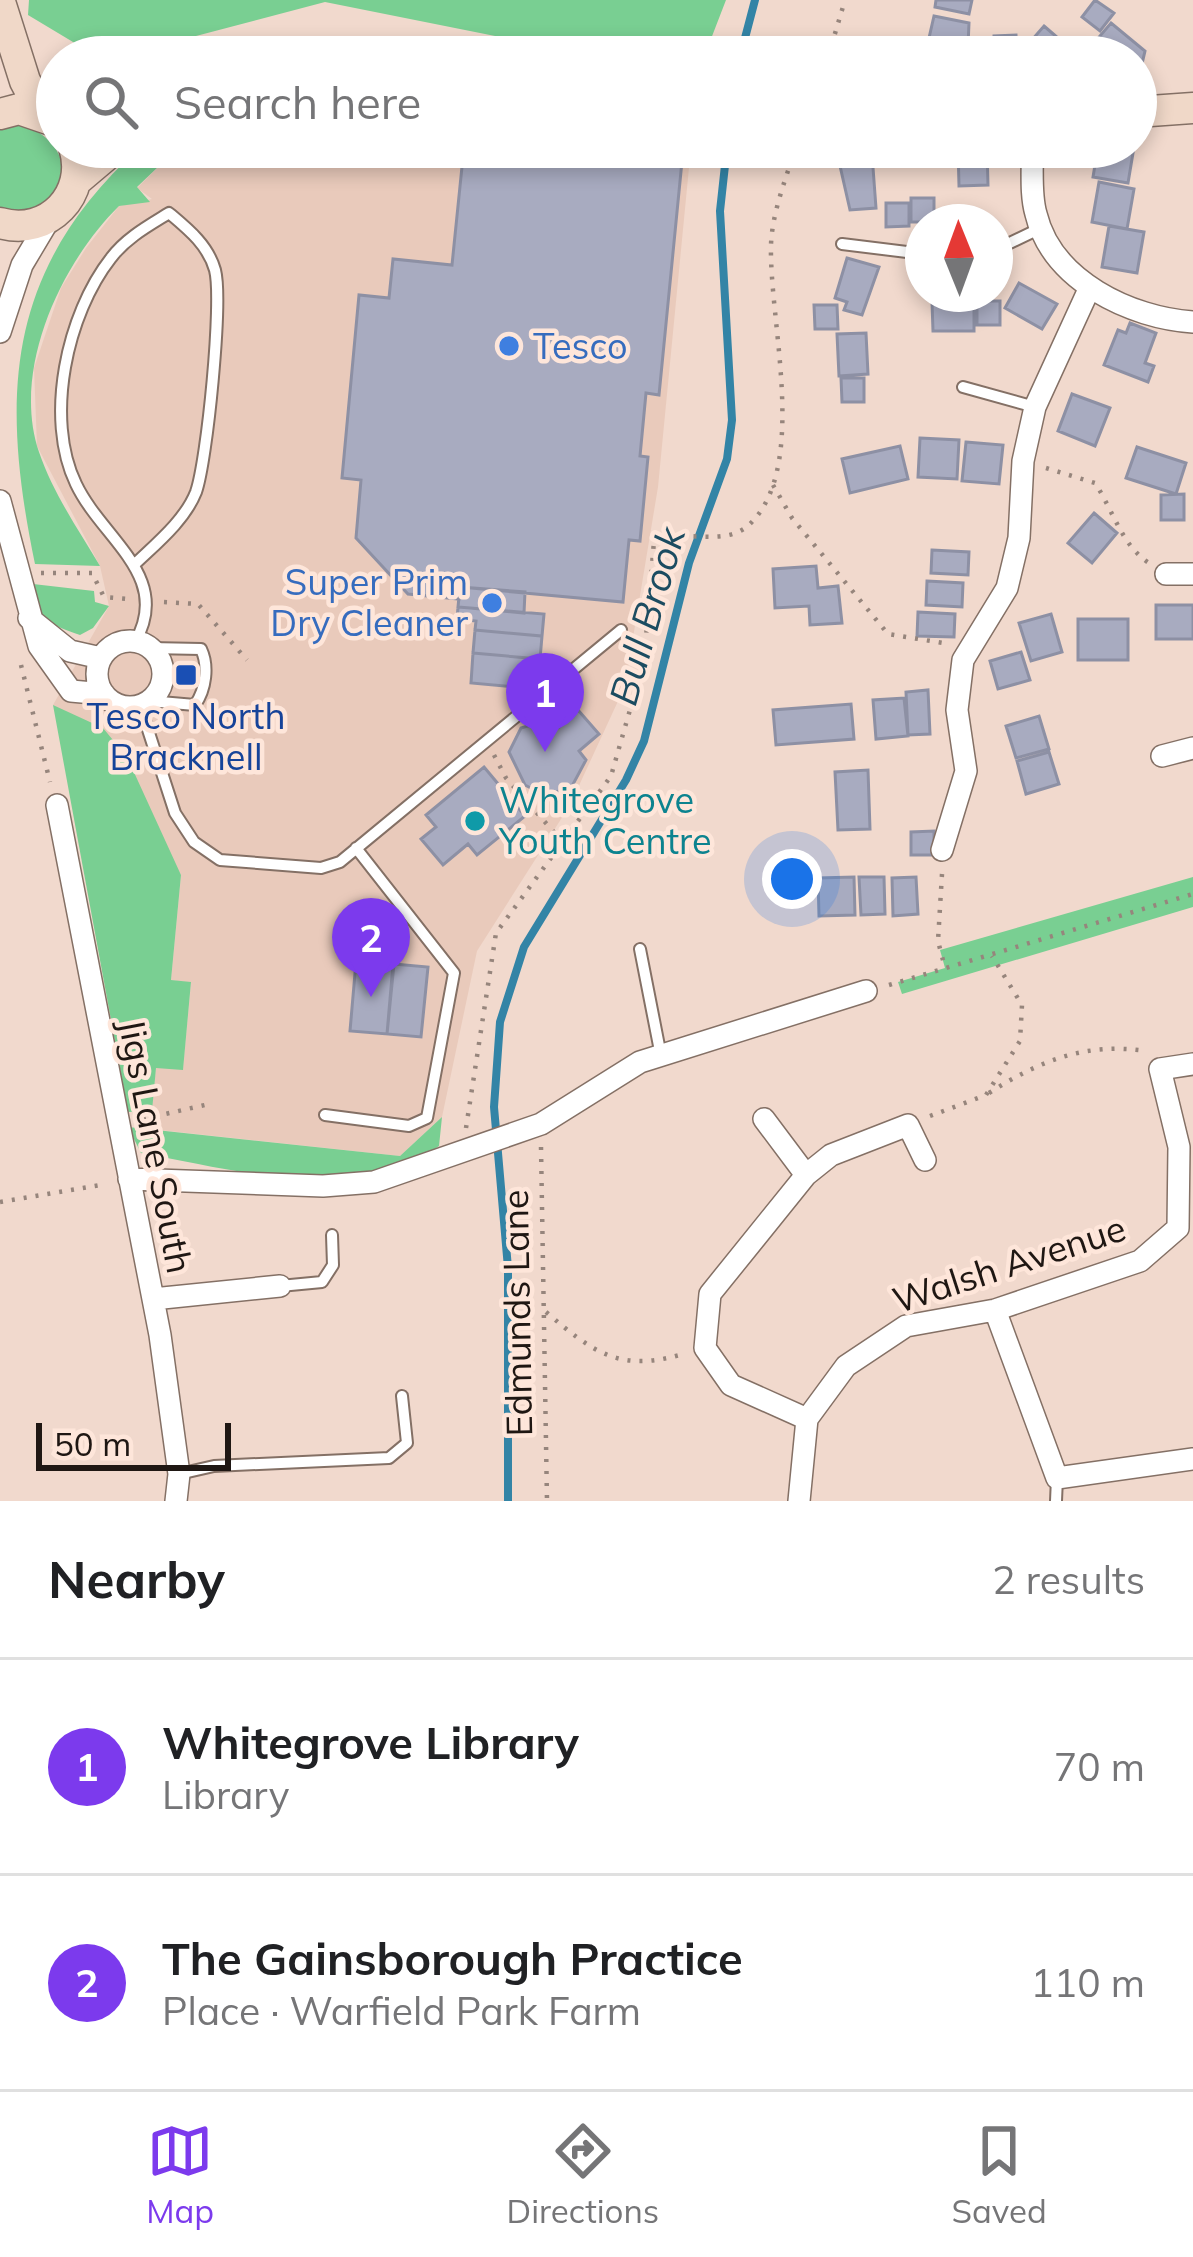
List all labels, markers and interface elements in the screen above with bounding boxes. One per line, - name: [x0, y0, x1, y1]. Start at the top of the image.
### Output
- search box: [36, 36, 1157, 168]
- icon: search: [78, 69, 144, 135]
- text: Search here: [174, 74, 421, 130]
- north arrow: [905, 204, 1013, 312]
- place label: Tesco: [533, 323, 627, 368]
- marker: Tesco: [496, 333, 522, 359]
- water label: Bull Brook: [598, 520, 696, 710]
- place label: Super Prim Dry Cleaner: [270, 559, 468, 645]
- marker: Super Prim Dry Cleaner: [479, 590, 505, 616]
- pin: 1: [506, 653, 584, 752]
- marker: Tesco North Bracknell: [173, 662, 199, 688]
- place label: Tesco North Bracknell: [86, 693, 286, 779]
- place label: Whitegrove Youth Centre: [498, 777, 712, 863]
- marker: Whitegrove Youth Centre: [462, 808, 488, 834]
- your location: [762, 849, 822, 909]
- pin: 2: [332, 898, 410, 997]
- street label: Jigs Lane South: [110, 1015, 203, 1277]
- street label: Edmunds Lane: [492, 1189, 541, 1437]
- street label: Walsh Avenue: [887, 1205, 1131, 1322]
- scale bar: [36, 1417, 231, 1470]
- text: 50 m: [54, 1423, 131, 1464]
- text: Nearby: [48, 1547, 225, 1611]
- text: 2 results: [992, 1555, 1145, 1604]
- text: Whitegrove Library: [162, 1714, 579, 1770]
- text: 1: [75, 1742, 99, 1791]
- text: 70 m: [1054, 1742, 1145, 1791]
- text: Library: [162, 1770, 289, 1819]
- text: The Gainsborough Practice: [162, 1930, 743, 1986]
- text: 2: [75, 1958, 99, 2007]
- text: 110 m: [1030, 1958, 1145, 2007]
- text: Place · Warfield Park Farm: [162, 1986, 641, 2035]
- tab: Map: [146, 2118, 214, 2231]
- tab: Directions: [507, 2118, 659, 2231]
- tab: Saved: [952, 2118, 1047, 2231]

